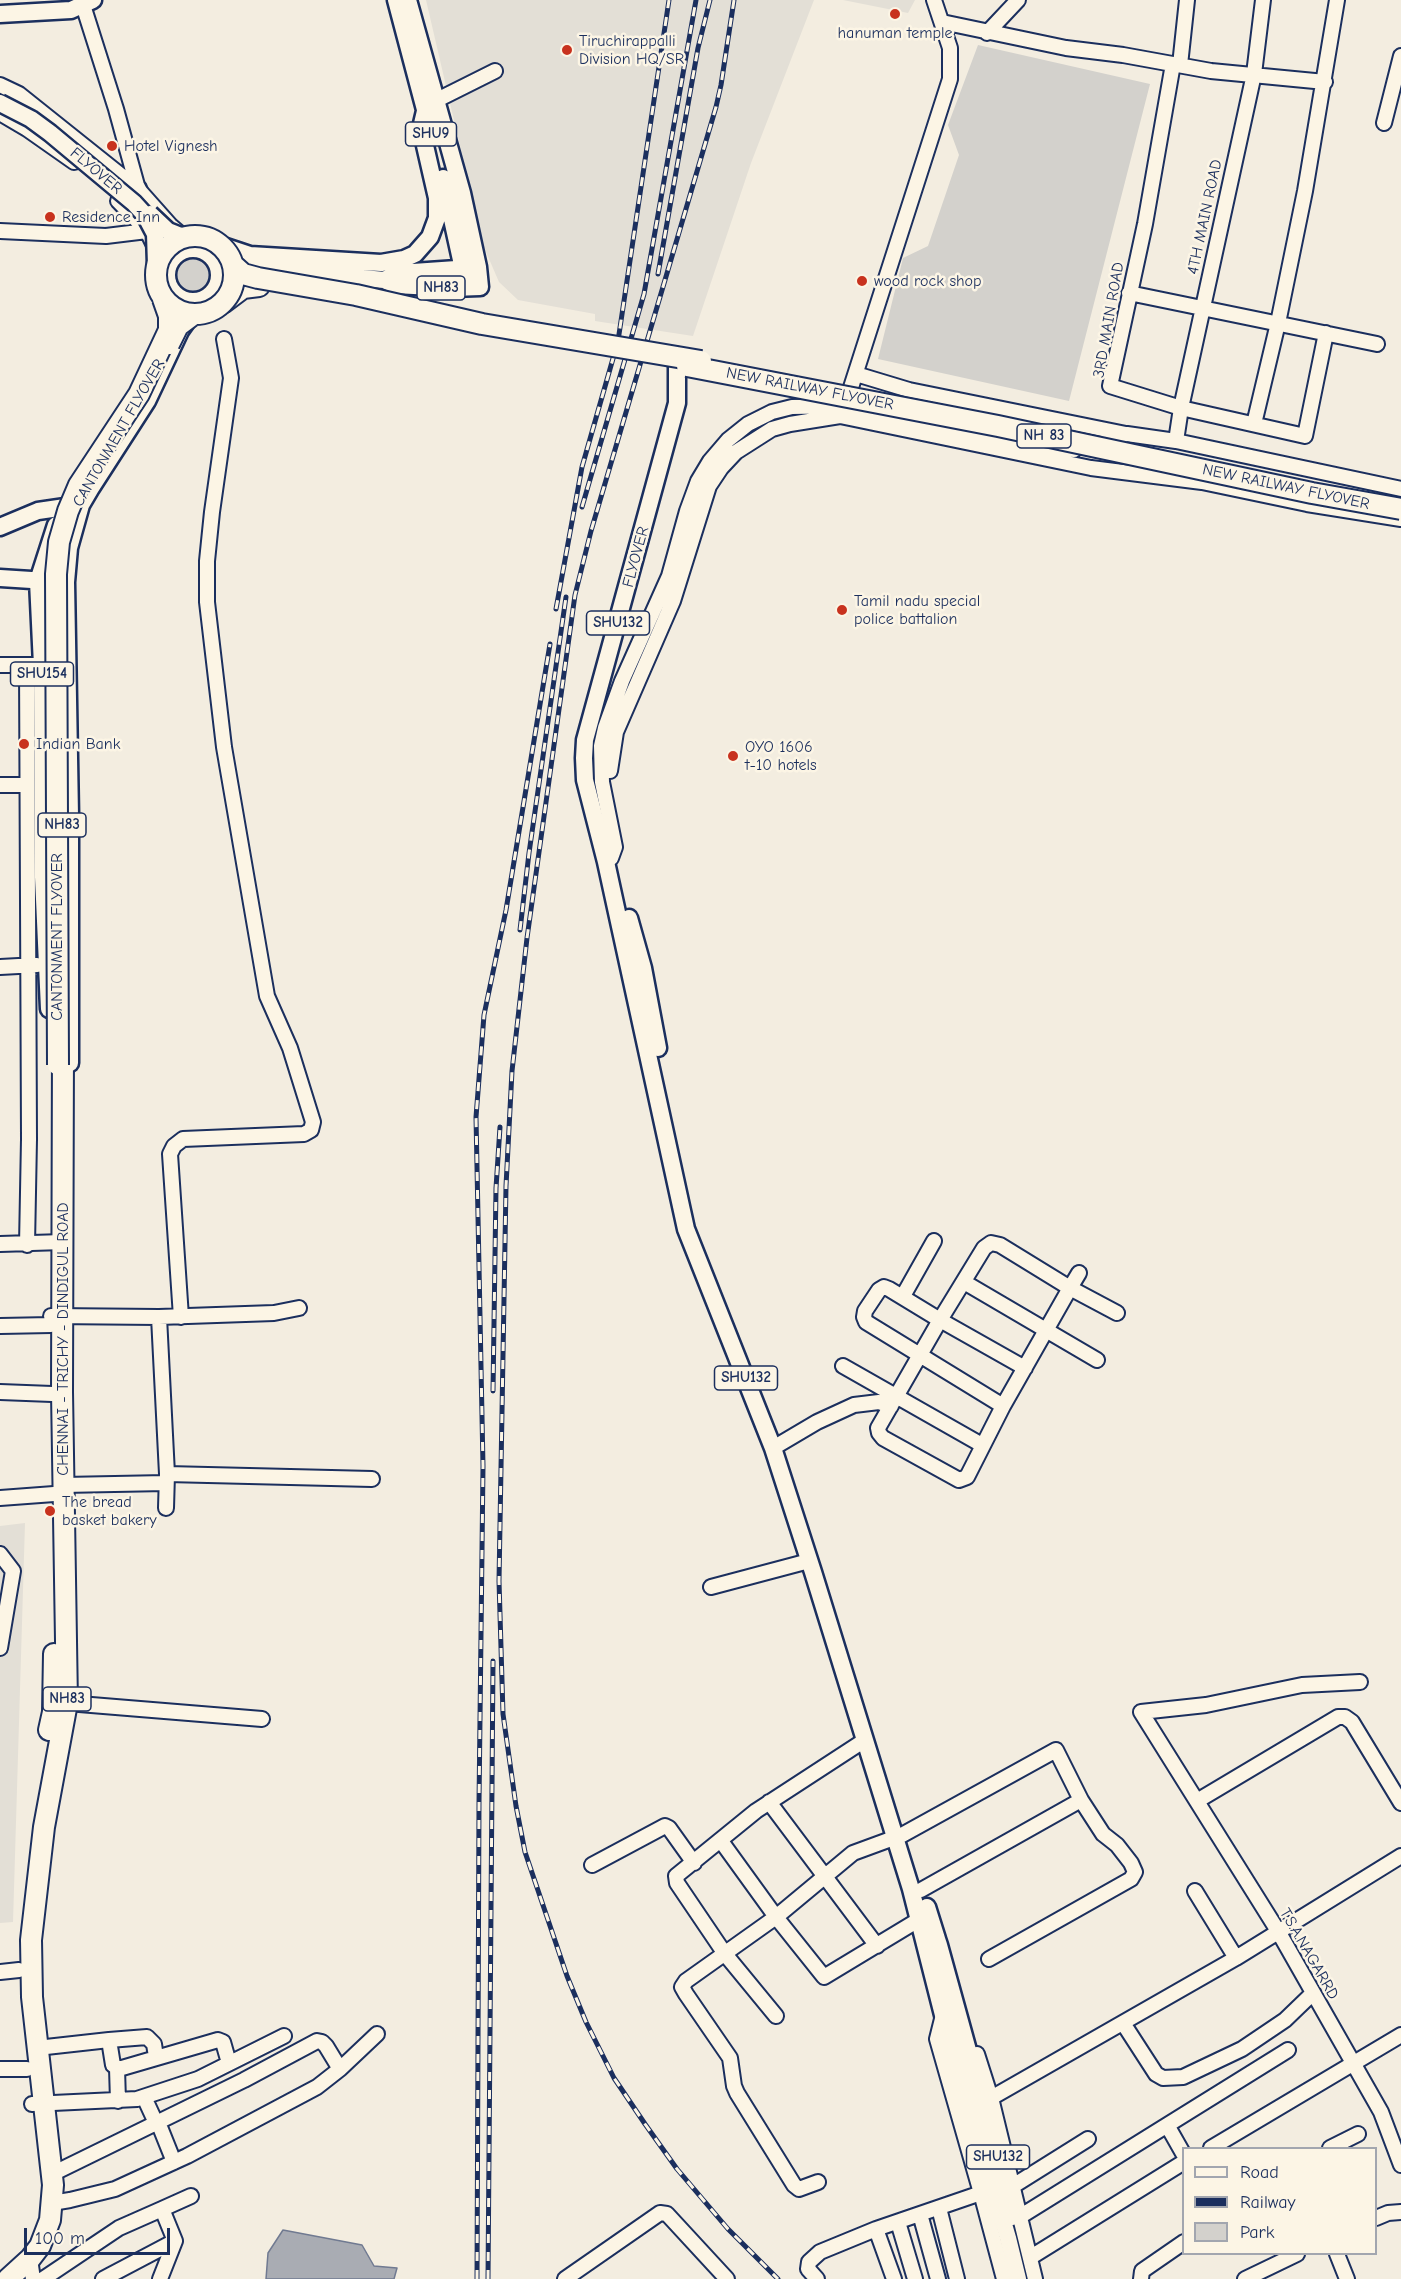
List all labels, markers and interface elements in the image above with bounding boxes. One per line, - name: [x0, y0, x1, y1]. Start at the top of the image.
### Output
- marker: hanuman temple: [888, 7, 902, 21]
- place label: hanuman temple: [838, 23, 952, 43]
- place label: Tiruchirappalli Division HQ/SR: [579, 31, 684, 69]
- marker: Tiruchirappalli Division HQ/SR: [560, 43, 574, 57]
- road number: SHU9: [406, 122, 456, 146]
- place label: Hotel Vignesh: [124, 136, 218, 156]
- marker: Hotel Vignesh: [105, 139, 119, 153]
- street label: FLYOVER: [66, 144, 126, 198]
- street label: 4TH MAIN ROAD: [1183, 158, 1227, 276]
- place label: Residence Inn: [62, 207, 160, 227]
- marker: Residence Inn: [43, 210, 57, 224]
- street label: 3RD MAIN ROAD: [1089, 261, 1129, 379]
- place label: wood rock shop: [874, 271, 982, 291]
- marker: wood rock shop: [855, 274, 869, 288]
- road number: NH83: [417, 276, 465, 300]
- street label: CANTONMENT FLYOVER: [69, 356, 169, 510]
- street label: NEW RAILWAY FLYOVER: [725, 363, 895, 415]
- road number: NH 83: [1017, 424, 1071, 448]
- street label: NEW RAILWAY FLYOVER: [1201, 460, 1371, 514]
- street label: FLYOVER: [619, 524, 653, 590]
- place label: Tamil nadu special police battalion: [854, 591, 980, 629]
- marker: Tamil nadu special police battalion: [835, 603, 849, 617]
- road number: SHU132: [586, 611, 650, 635]
- road number: SHU154: [10, 662, 74, 686]
- place label: Indian Bank: [36, 734, 120, 754]
- marker: Indian Bank: [17, 737, 31, 751]
- place label: OYO 1606 t-10 hotels: [745, 737, 817, 775]
- marker: OYO 1606 t-10 hotels: [726, 749, 740, 763]
- road number: NH83: [38, 813, 86, 837]
- street label: CANTONMENT FLYOVER: [47, 853, 67, 1021]
- street label: CHENNAI - TRICHY - DINDIGUL ROAD: [53, 1202, 73, 1476]
- road number: SHU132: [714, 1366, 777, 1390]
- place label: The bread basket bakery: [62, 1492, 157, 1530]
- marker: The bread basket bakery: [43, 1504, 57, 1518]
- road number: NH83: [43, 1687, 91, 1711]
- street label: T.S.A.NAGARRD: [1275, 1905, 1343, 2003]
- road number: SHU132: [966, 2145, 1030, 2169]
- legend: [1182, 2147, 1377, 2255]
- text: Road: [1240, 2162, 1279, 2183]
- text: Railway: [1240, 2192, 1296, 2213]
- scale bar: [27, 2216, 172, 2254]
- text: Park: [1240, 2222, 1274, 2243]
- text: 100 m: [35, 2228, 85, 2249]

